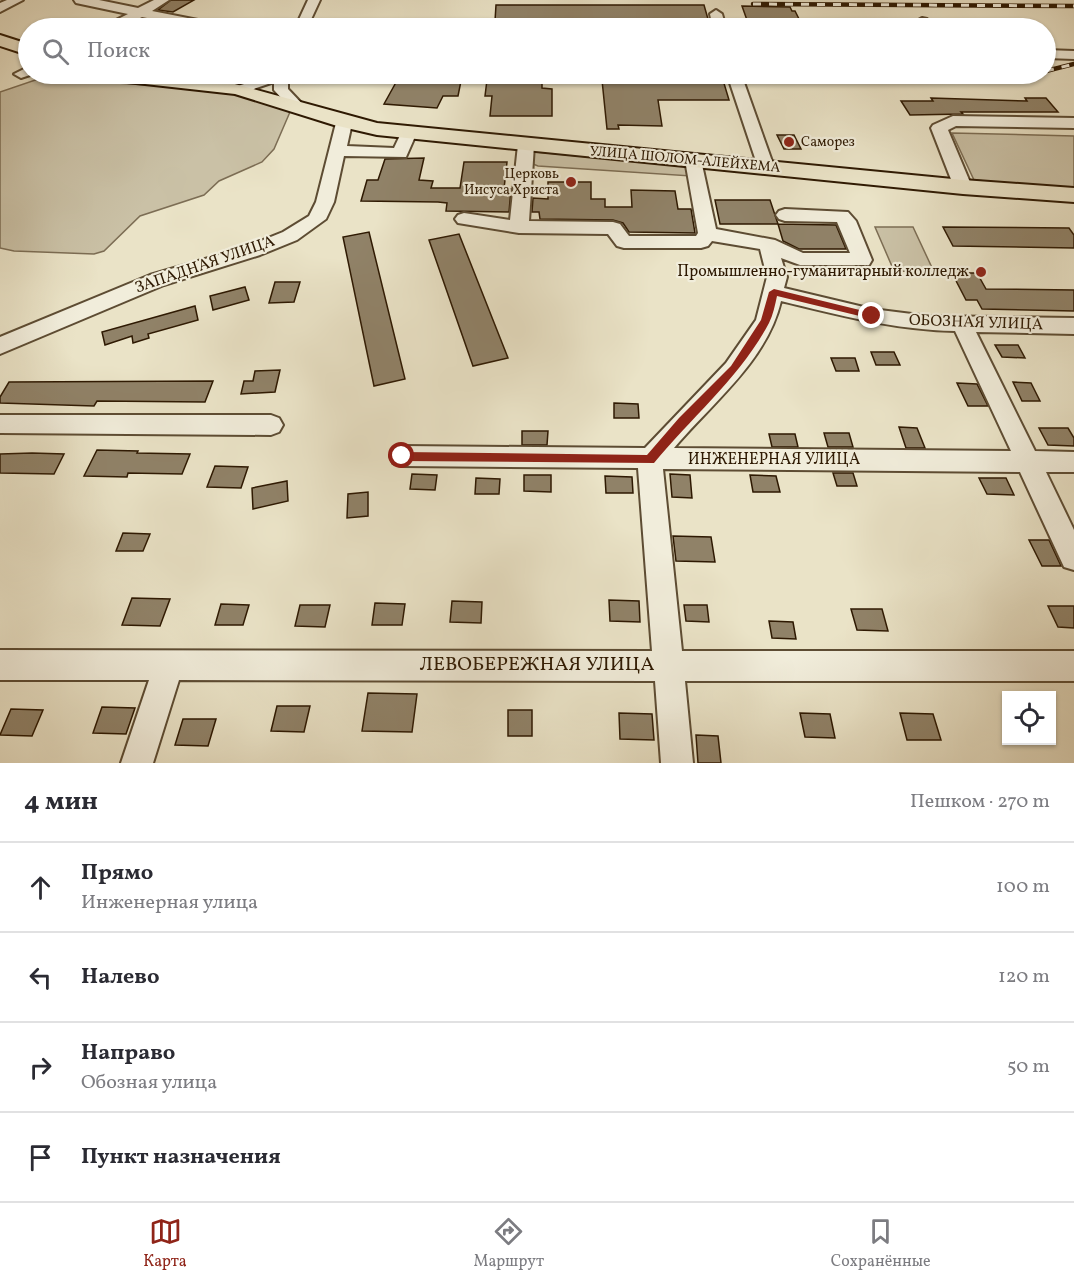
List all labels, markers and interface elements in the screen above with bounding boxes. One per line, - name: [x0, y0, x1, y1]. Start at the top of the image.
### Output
- search box: [18, 18, 1056, 84]
- icon: search: [39, 35, 72, 68]
- text: Поиск: [87, 36, 150, 67]
- place label: Саморез: [801, 133, 855, 152]
- marker: Саморез: [782, 135, 796, 149]
- street label: УЛИЦА ШОЛОМ-АЛЕЙХЕМА: [589, 141, 782, 178]
- place label: Церковь Иисуса Христа: [464, 165, 559, 200]
- marker: Церковь Иисуса Христа: [564, 175, 578, 189]
- street label: ЗАПАДНАЯ УЛИЦА: [132, 231, 278, 299]
- place label: Промышленно-гуманитарный колледж: [677, 261, 969, 283]
- marker: Промышленно-гуманитарный колледж: [974, 265, 988, 279]
- route end: [858, 302, 884, 328]
- street label: ОБОЗНАЯ УЛИЦА: [908, 310, 1044, 336]
- route start: [388, 442, 414, 468]
- street label: ИНЖЕНЕРНАЯ УЛИЦА: [688, 449, 860, 471]
- street label: ЛЕВОБЕРЕЖНАЯ УЛИЦА: [419, 651, 655, 679]
- map controls: [1002, 691, 1056, 745]
- button: locate: [1002, 691, 1056, 745]
- text: 4 мин: [24, 784, 98, 820]
- text: Пешком · 270 m: [910, 788, 1050, 816]
- text: Прямо: [81, 858, 153, 889]
- icon: ahead: [24, 871, 57, 904]
- text: 100 m: [996, 873, 1050, 901]
- text: Инженерная улица: [81, 889, 258, 917]
- icon: left: [24, 961, 57, 994]
- text: Налево: [81, 962, 160, 993]
- text: 120 m: [998, 963, 1050, 991]
- text: Направо: [81, 1038, 175, 1069]
- icon: right: [24, 1051, 57, 1084]
- text: 50 m: [1007, 1053, 1050, 1081]
- text: Обозная улица: [81, 1069, 217, 1097]
- icon: arrive: [24, 1141, 57, 1174]
- text: Пункт назначения: [81, 1142, 281, 1173]
- tab: Карта: [143, 1215, 187, 1273]
- tab: Маршрут: [474, 1215, 544, 1273]
- tab: Сохранённые: [831, 1215, 931, 1273]

